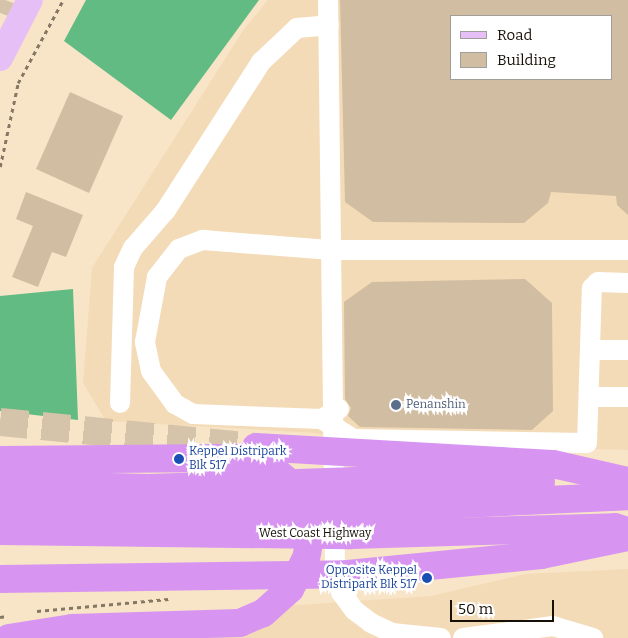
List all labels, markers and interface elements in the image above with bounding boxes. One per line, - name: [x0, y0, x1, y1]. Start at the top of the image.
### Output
- legend: [450, 15, 613, 80]
- text: Road: [497, 26, 532, 44]
- text: Building: [497, 51, 556, 69]
- place label: Penanshin: [406, 398, 466, 412]
- marker: Penanshin: [390, 399, 402, 411]
- place label: Keppel Distripark Blk 517: [189, 445, 287, 473]
- marker: Keppel Distripark Blk 517: [173, 453, 185, 465]
- street label: West Coast Highway: [259, 527, 371, 541]
- place label: Opposite Keppel Distripark Blk 517: [321, 564, 417, 592]
- marker: Opposite Keppel Distripark Blk 517: [421, 572, 433, 584]
- scale bar: [453, 590, 557, 622]
- text: 50 m: [458, 600, 493, 618]

